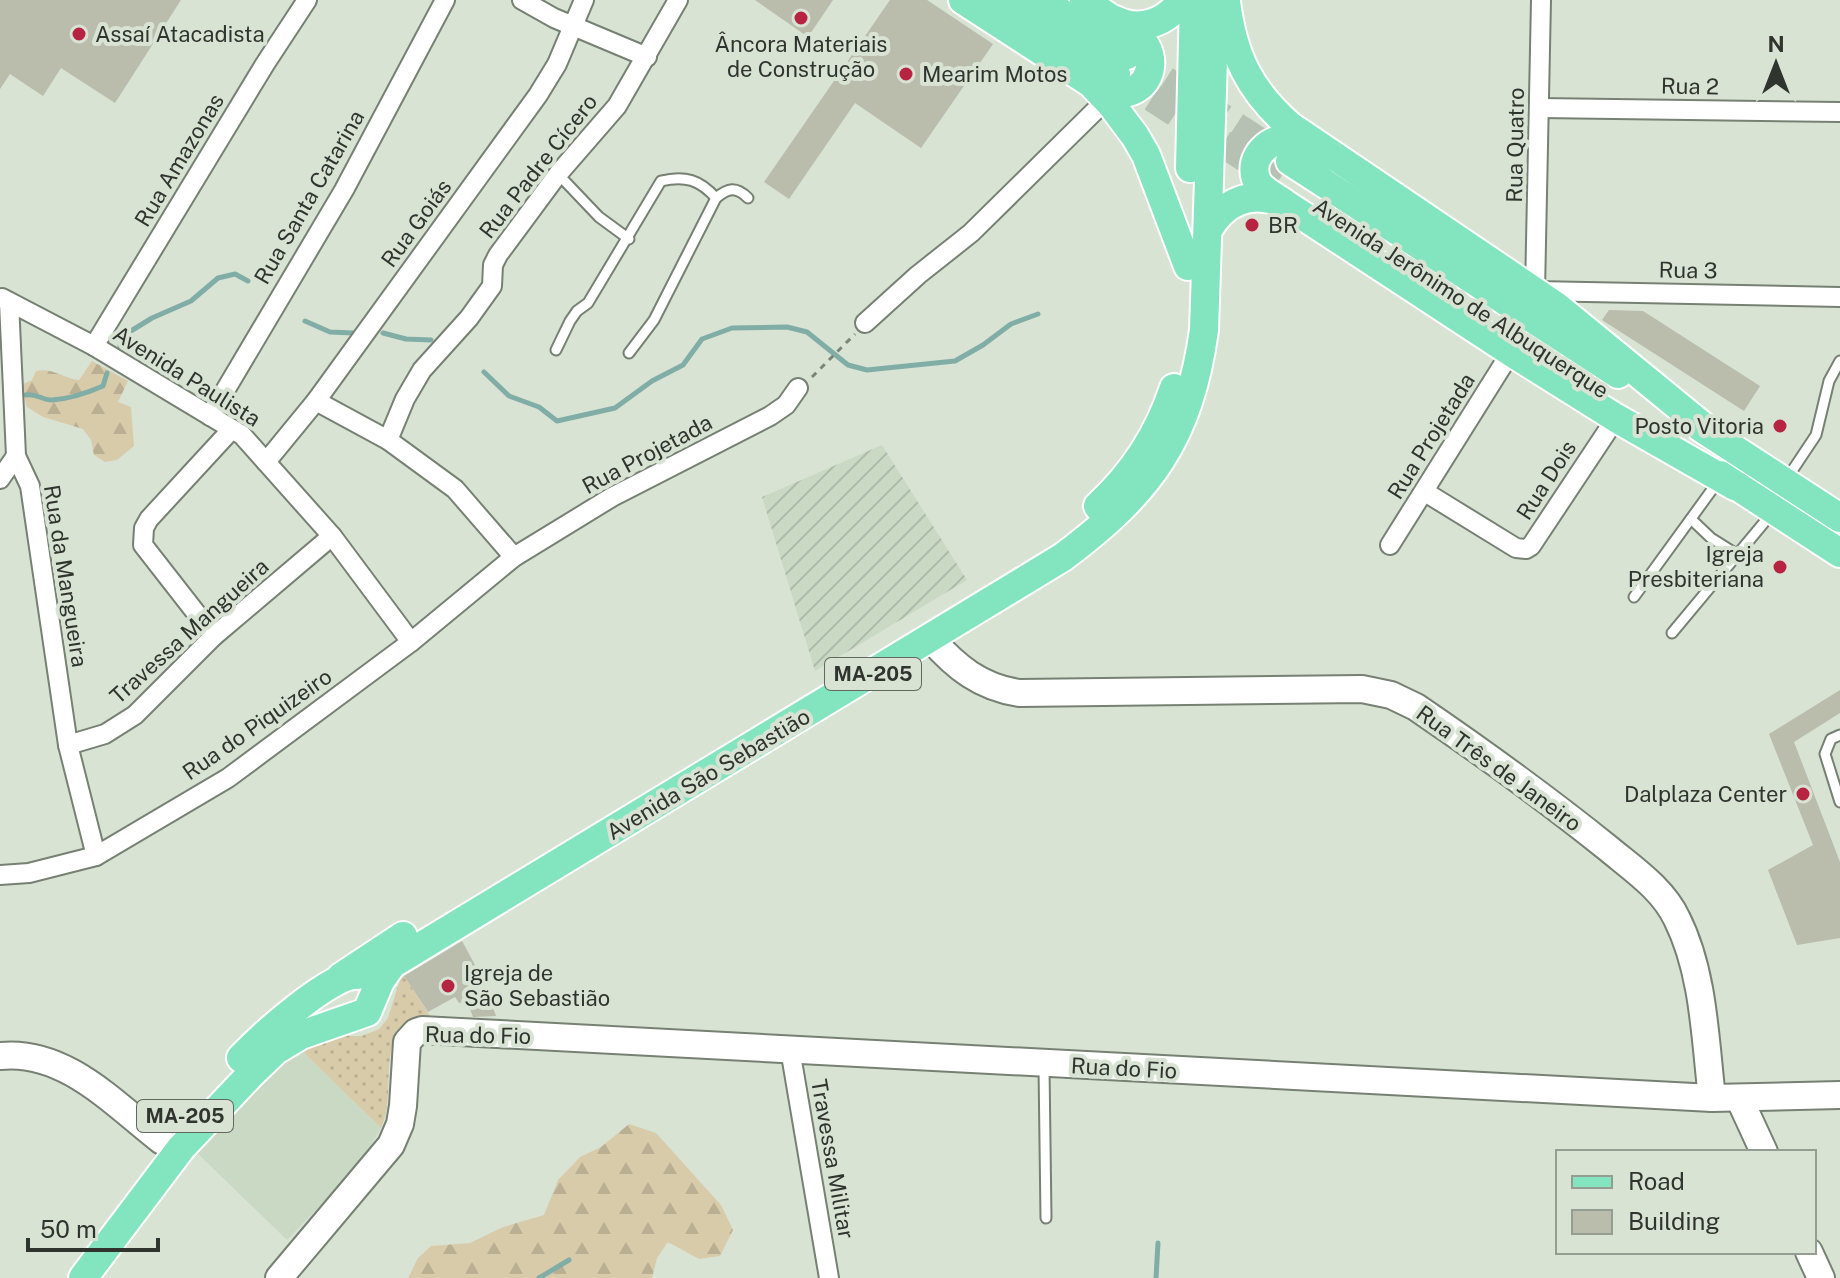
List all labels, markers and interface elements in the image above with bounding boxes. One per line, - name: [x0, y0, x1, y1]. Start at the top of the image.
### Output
- marker: Âncora Materiais de Construção: [792, 9, 810, 27]
- place label: Assaí Atacadista: [95, 21, 265, 47]
- north arrow: [1736, 24, 1816, 104]
- marker: Assaí Atacadista: [70, 25, 88, 43]
- place label: Âncora Materiais de Construção: [715, 31, 887, 82]
- text: N: [1767, 31, 1785, 57]
- place label: Mearim Motos: [922, 61, 1067, 87]
- marker: Mearim Motos: [897, 65, 915, 83]
- street label: Rua 2: [1661, 72, 1719, 100]
- street label: Rua Quatro: [1501, 87, 1529, 203]
- street label: Rua Amazonas: [129, 89, 229, 231]
- street label: Rua Padre Cícero: [474, 89, 602, 243]
- street label: Rua Santa Catarina: [249, 105, 369, 289]
- street label: Rua Goiás: [375, 174, 457, 272]
- street label: Avenida Jerônimo de Albuquerque: [1308, 193, 1614, 403]
- place label: BR: [1268, 212, 1298, 238]
- marker: BR: [1243, 216, 1261, 234]
- street label: Rua 3: [1658, 256, 1718, 284]
- street label: Avenida Paulista: [109, 320, 265, 432]
- street label: Rua Projetada: [1382, 368, 1480, 504]
- street label: Rua Projetada: [578, 409, 716, 499]
- place label: Posto Vitoria: [1634, 413, 1764, 439]
- marker: Posto Vitoria: [1771, 417, 1789, 435]
- street label: Rua Dois: [1511, 435, 1581, 525]
- street label: Rua da Mangueira: [39, 483, 93, 669]
- place label: Igreja Presbiteriana: [1628, 541, 1764, 592]
- street label: Travessa Mangueira: [104, 553, 274, 709]
- marker: Igreja Presbiteriana: [1771, 558, 1789, 576]
- road number: MA-205: [825, 658, 921, 690]
- street label: Rua do Piquizeiro: [178, 663, 336, 785]
- street label: Rua Três de Janeiro: [1412, 699, 1586, 837]
- street label: Avenida São Sebastião: [602, 703, 814, 845]
- place label: Dalplaza Center: [1624, 781, 1787, 807]
- marker: Dalplaza Center: [1794, 785, 1812, 803]
- place label: Igreja de São Sebastião: [464, 960, 610, 1011]
- marker: Igreja de São Sebastião: [439, 977, 457, 995]
- street label: Rua do Fio: [425, 1021, 531, 1049]
- street label: Rua do Fio: [1070, 1052, 1178, 1084]
- street label: Travessa Militar: [806, 1077, 860, 1241]
- road number: MA-205: [137, 1100, 233, 1132]
- legend: [1556, 1150, 1816, 1254]
- text: Road: [1628, 1167, 1685, 1195]
- scale bar: [28, 1202, 158, 1252]
- text: Building: [1628, 1207, 1720, 1235]
- text: 50 m: [40, 1215, 97, 1243]

